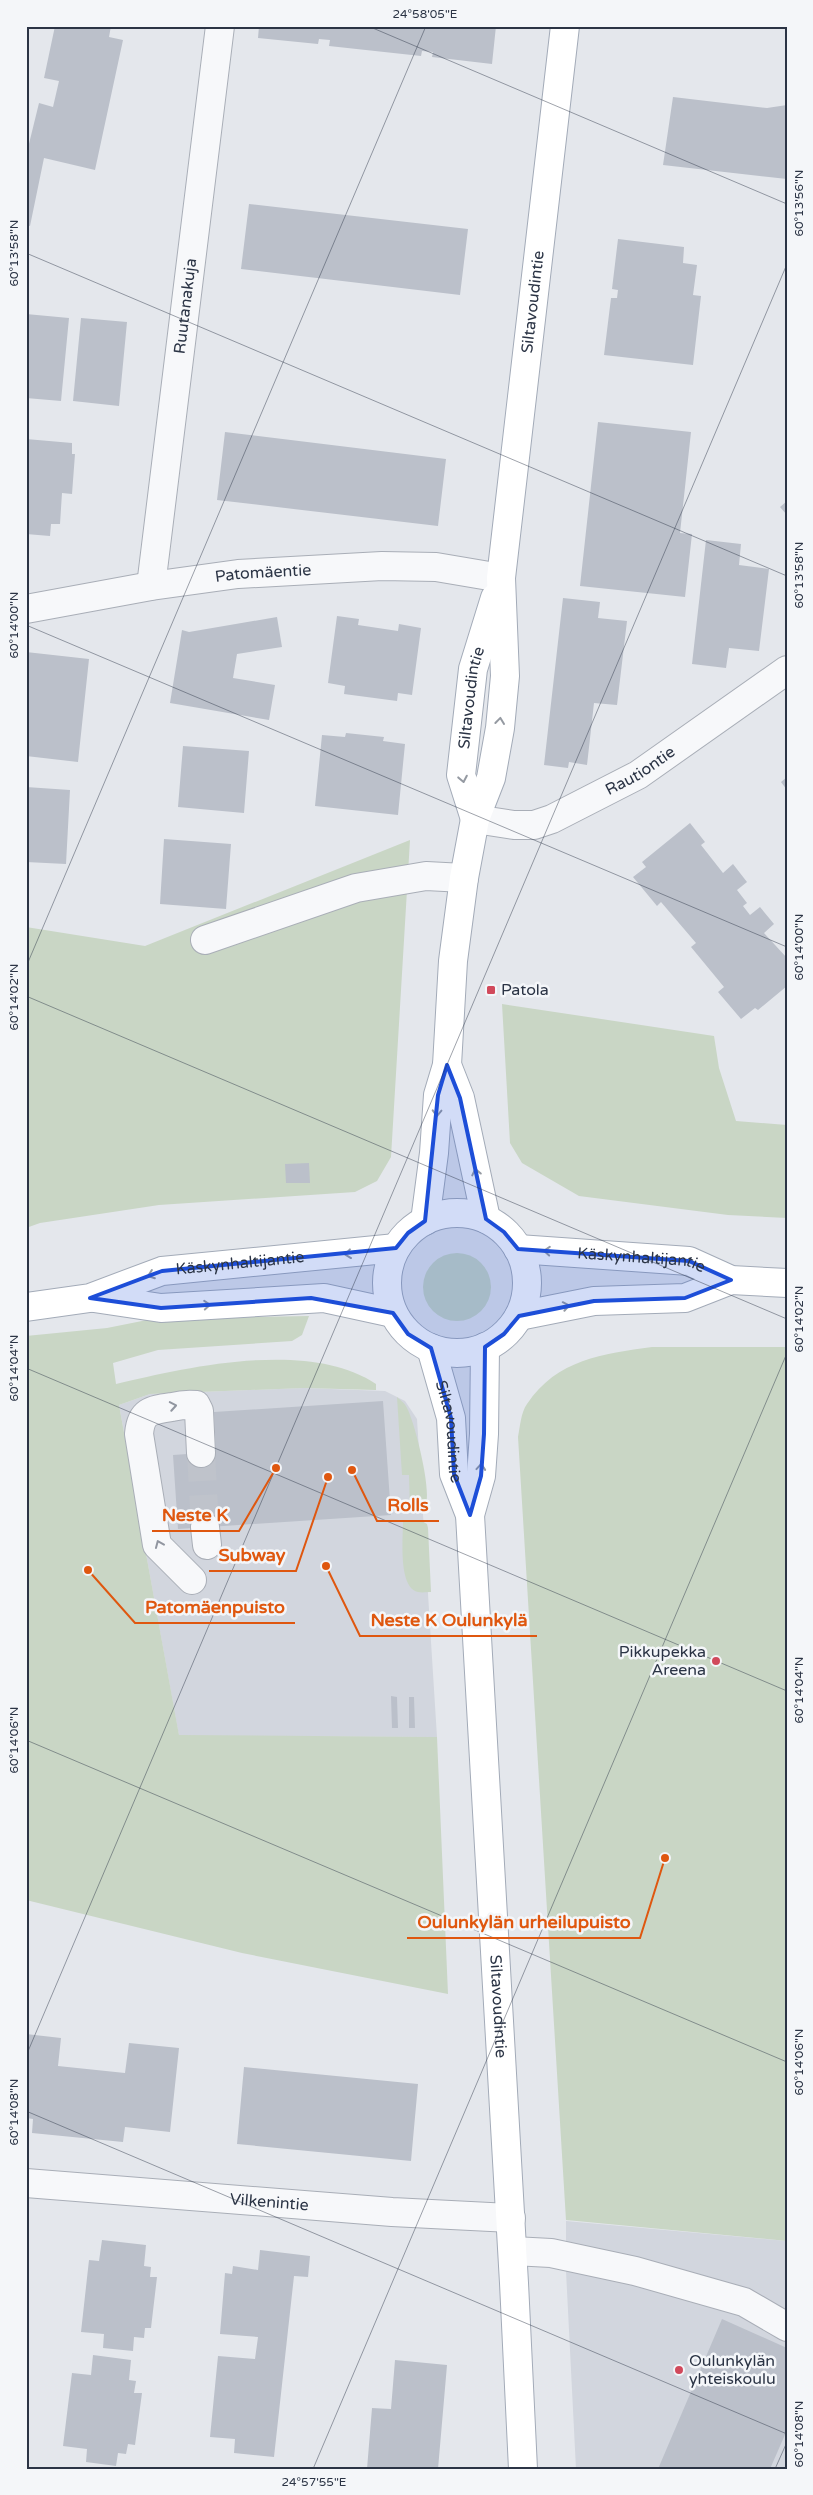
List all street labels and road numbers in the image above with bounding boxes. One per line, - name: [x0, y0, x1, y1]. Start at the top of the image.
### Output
- street label: Siltavoudintie: [517, 249, 549, 354]
- street label: Ruutanakuja: [170, 257, 201, 355]
- street label: Patomäentie: [214, 560, 312, 587]
- street label: Siltavoudintie: [454, 644, 489, 750]
- street label: Rautiontie: [602, 742, 679, 800]
- street label: Käskynhaltijantie: [577, 1243, 709, 1277]
- street label: Käskynhaltijantie: [175, 1247, 305, 1280]
- street label: Siltavoudintie: [431, 1378, 467, 1486]
- street label: Siltavoudintie: [485, 1954, 511, 2058]
- street label: Vilkenintie: [229, 2189, 309, 2215]

